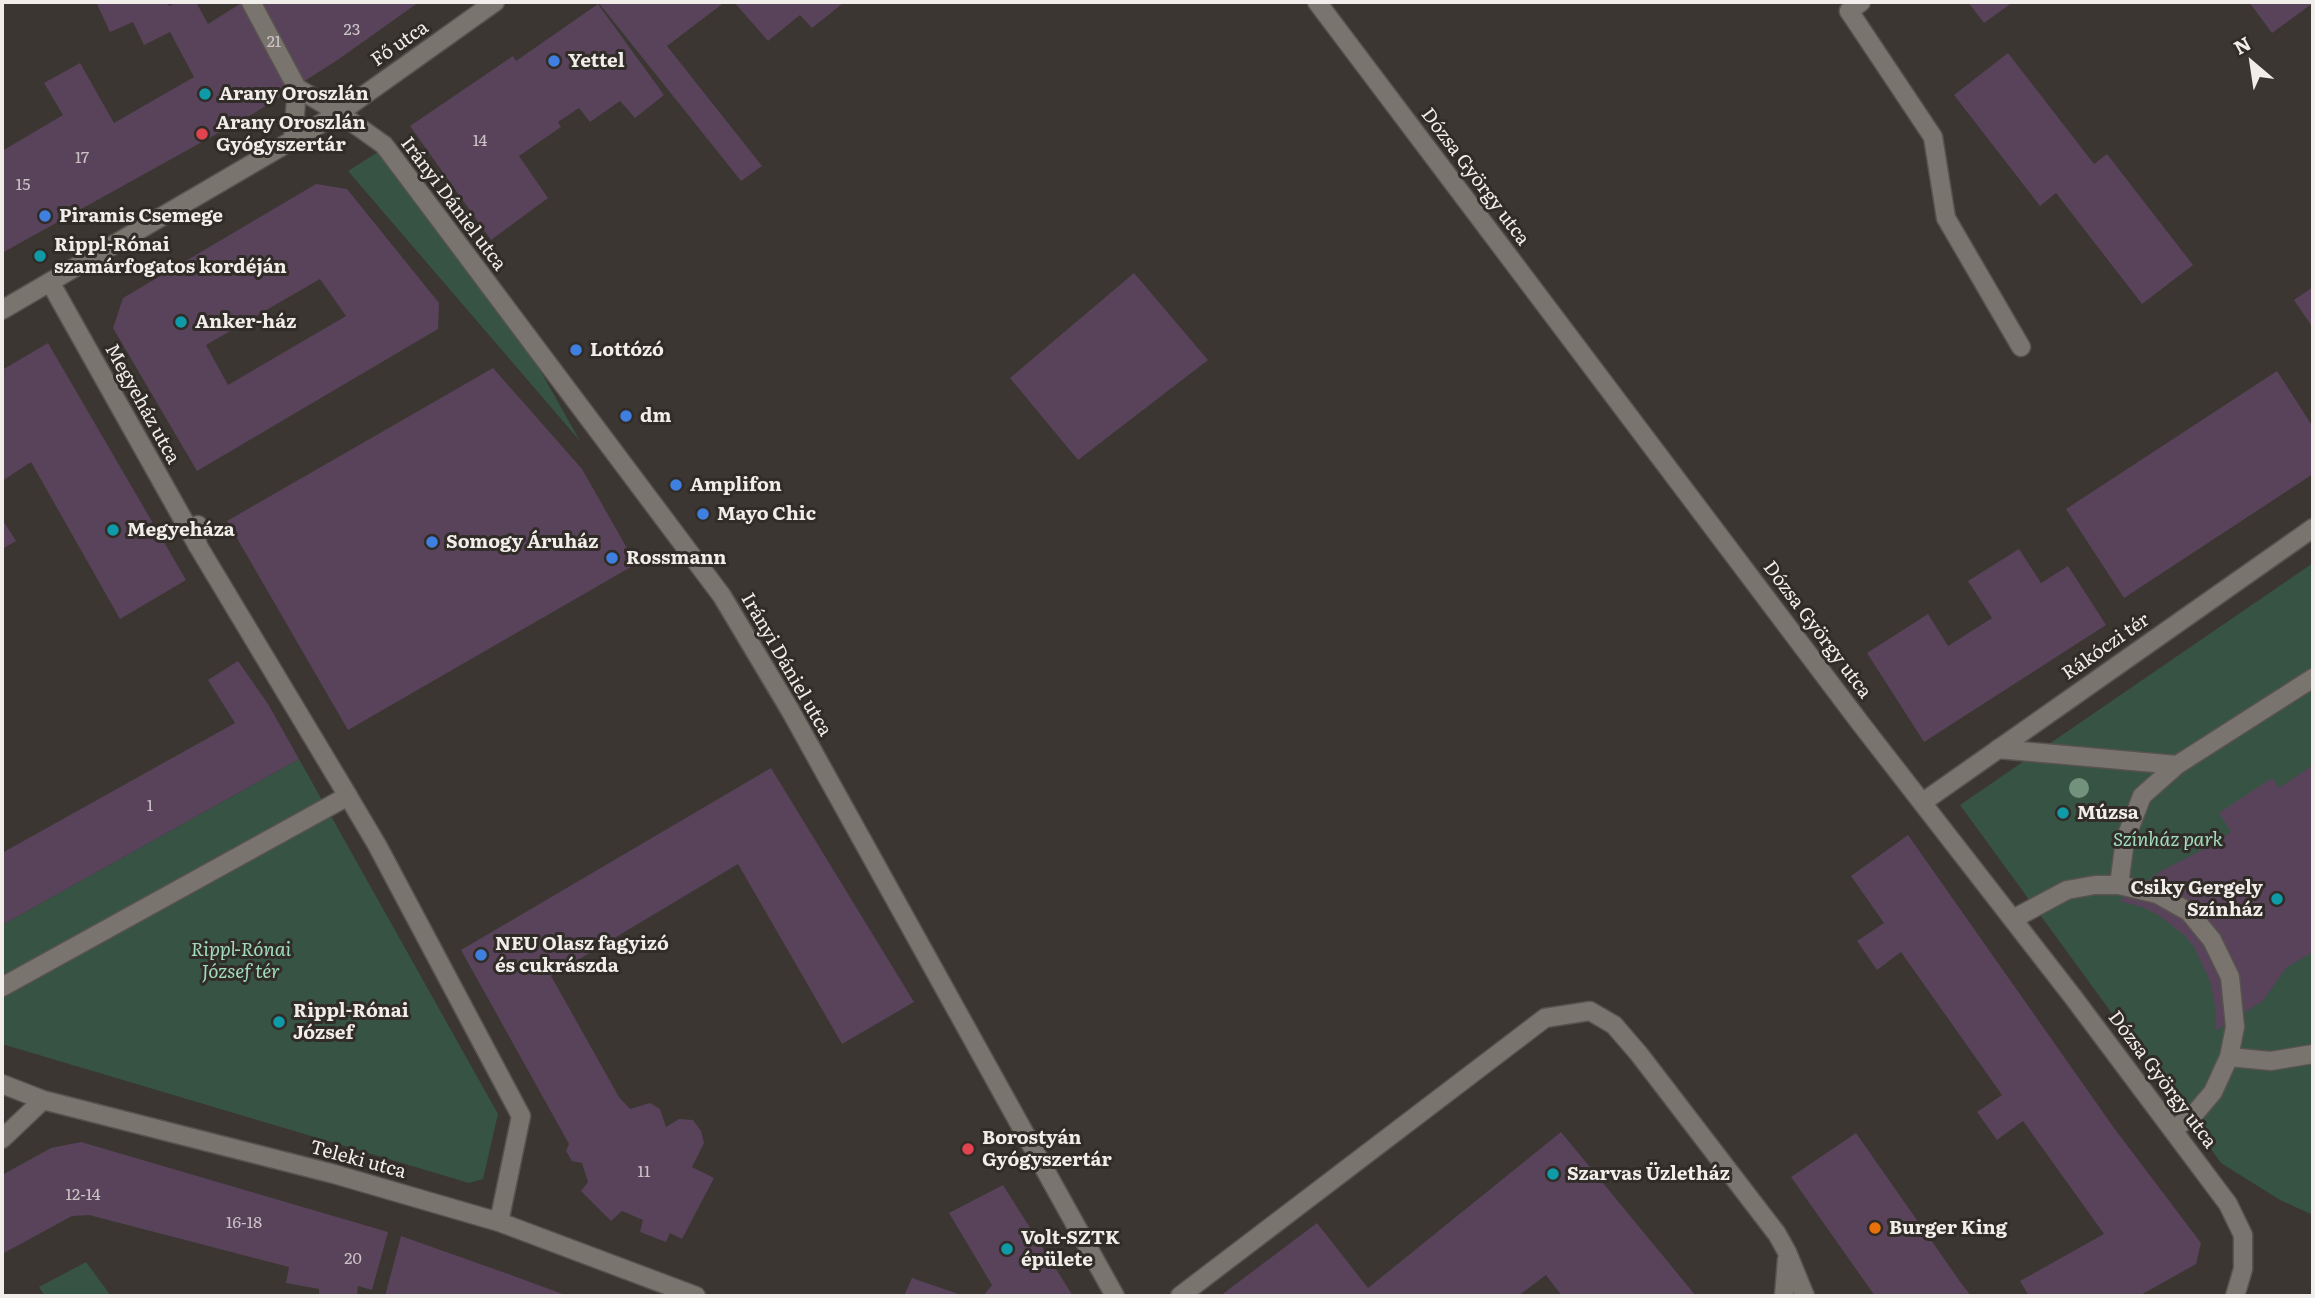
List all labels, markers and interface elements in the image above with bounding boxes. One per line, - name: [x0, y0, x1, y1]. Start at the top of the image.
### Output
- street label: Fő utca: [367, 16, 433, 72]
- house number: 23: [344, 20, 360, 40]
- north arrow: [2217, 28, 2287, 98]
- text: N: [2228, 29, 2256, 61]
- house number: 21: [267, 32, 281, 52]
- place label: Yettel: [568, 50, 625, 72]
- marker: Yettel: [546, 53, 562, 69]
- place label: Arany Oroszlán: [219, 83, 369, 105]
- marker: Arany Oroszlán: [197, 86, 213, 102]
- street label: Dózsa György utca: [1416, 104, 1534, 250]
- place label: Arany Oroszlán Gyógyszertár: [216, 112, 366, 156]
- marker: Arany Oroszlán Gyógyszertár: [194, 126, 210, 142]
- house number: 14: [473, 131, 487, 151]
- street label: Irányi Dániel utca: [395, 133, 511, 275]
- house number: 17: [75, 148, 89, 168]
- house number: 15: [16, 175, 30, 195]
- place label: Piramis Csemege: [59, 205, 223, 227]
- marker: Piramis Csemege: [37, 208, 53, 224]
- place label: Rippl-Rónai szamárfogatos kordéján: [54, 234, 287, 278]
- marker: Rippl-Rónai szamárfogatos kordéján: [32, 248, 48, 264]
- place label: Anker-ház: [195, 311, 296, 333]
- marker: Anker-ház: [173, 314, 189, 330]
- place label: Lottózó: [590, 339, 664, 361]
- street label: Megyeház utca: [100, 340, 184, 468]
- marker: Lottózó: [568, 342, 584, 358]
- place label: dm: [640, 405, 671, 427]
- marker: dm: [618, 408, 634, 424]
- place label: Amplifon: [690, 474, 782, 496]
- marker: Amplifon: [668, 477, 684, 493]
- place label: Mayo Chic: [717, 503, 816, 525]
- marker: Mayo Chic: [695, 506, 711, 522]
- place label: Megyeháza: [127, 519, 235, 541]
- marker: Megyeháza: [105, 522, 121, 538]
- place label: Somogy Áruház: [446, 531, 598, 553]
- marker: Somogy Áruház: [424, 534, 440, 550]
- place label: Rossmann: [626, 547, 726, 569]
- marker: Rossmann: [604, 550, 620, 566]
- street label: Dózsa György utca: [1758, 557, 1876, 703]
- street label: Irányi Dániel utca: [736, 589, 836, 741]
- street label: Rákóczi tér: [2058, 609, 2154, 685]
- house number: 1: [147, 796, 153, 816]
- place label: Múzsa: [2077, 802, 2139, 824]
- marker: Múzsa: [2055, 805, 2071, 821]
- park label: Színház park: [2113, 829, 2223, 851]
- place label: Csiky Gergely Színház: [2130, 877, 2263, 921]
- marker: Csiky Gergely Színház: [2269, 891, 2285, 907]
- place label: NEU Olasz fagyizó és cukrászda: [495, 933, 669, 977]
- park label: Rippl-Rónai József tér: [191, 939, 291, 983]
- marker: NEU Olasz fagyizó és cukrászda: [473, 947, 489, 963]
- place label: Rippl-Rónai József: [293, 1000, 409, 1044]
- street label: Dózsa György utca: [2103, 1007, 2221, 1153]
- marker: Rippl-Rónai József: [271, 1014, 287, 1030]
- place label: Borostyán Gyógyszertár: [982, 1127, 1112, 1171]
- street label: Teleki utca: [307, 1136, 409, 1184]
- marker: Borostyán Gyógyszertár: [960, 1141, 976, 1157]
- house number: 11: [637, 1162, 651, 1182]
- place label: Szarvas Üzletház: [1567, 1163, 1730, 1185]
- marker: Szarvas Üzletház: [1545, 1166, 1561, 1182]
- house number: 12-14: [66, 1185, 100, 1205]
- house number: 16-18: [226, 1213, 262, 1233]
- place label: Burger King: [1889, 1217, 2007, 1239]
- marker: Burger King: [1867, 1220, 1883, 1236]
- place label: Volt-SZTK épülete: [1021, 1227, 1120, 1271]
- marker: Volt-SZTK épülete: [999, 1241, 1015, 1257]
- house number: 20: [344, 1249, 362, 1269]

